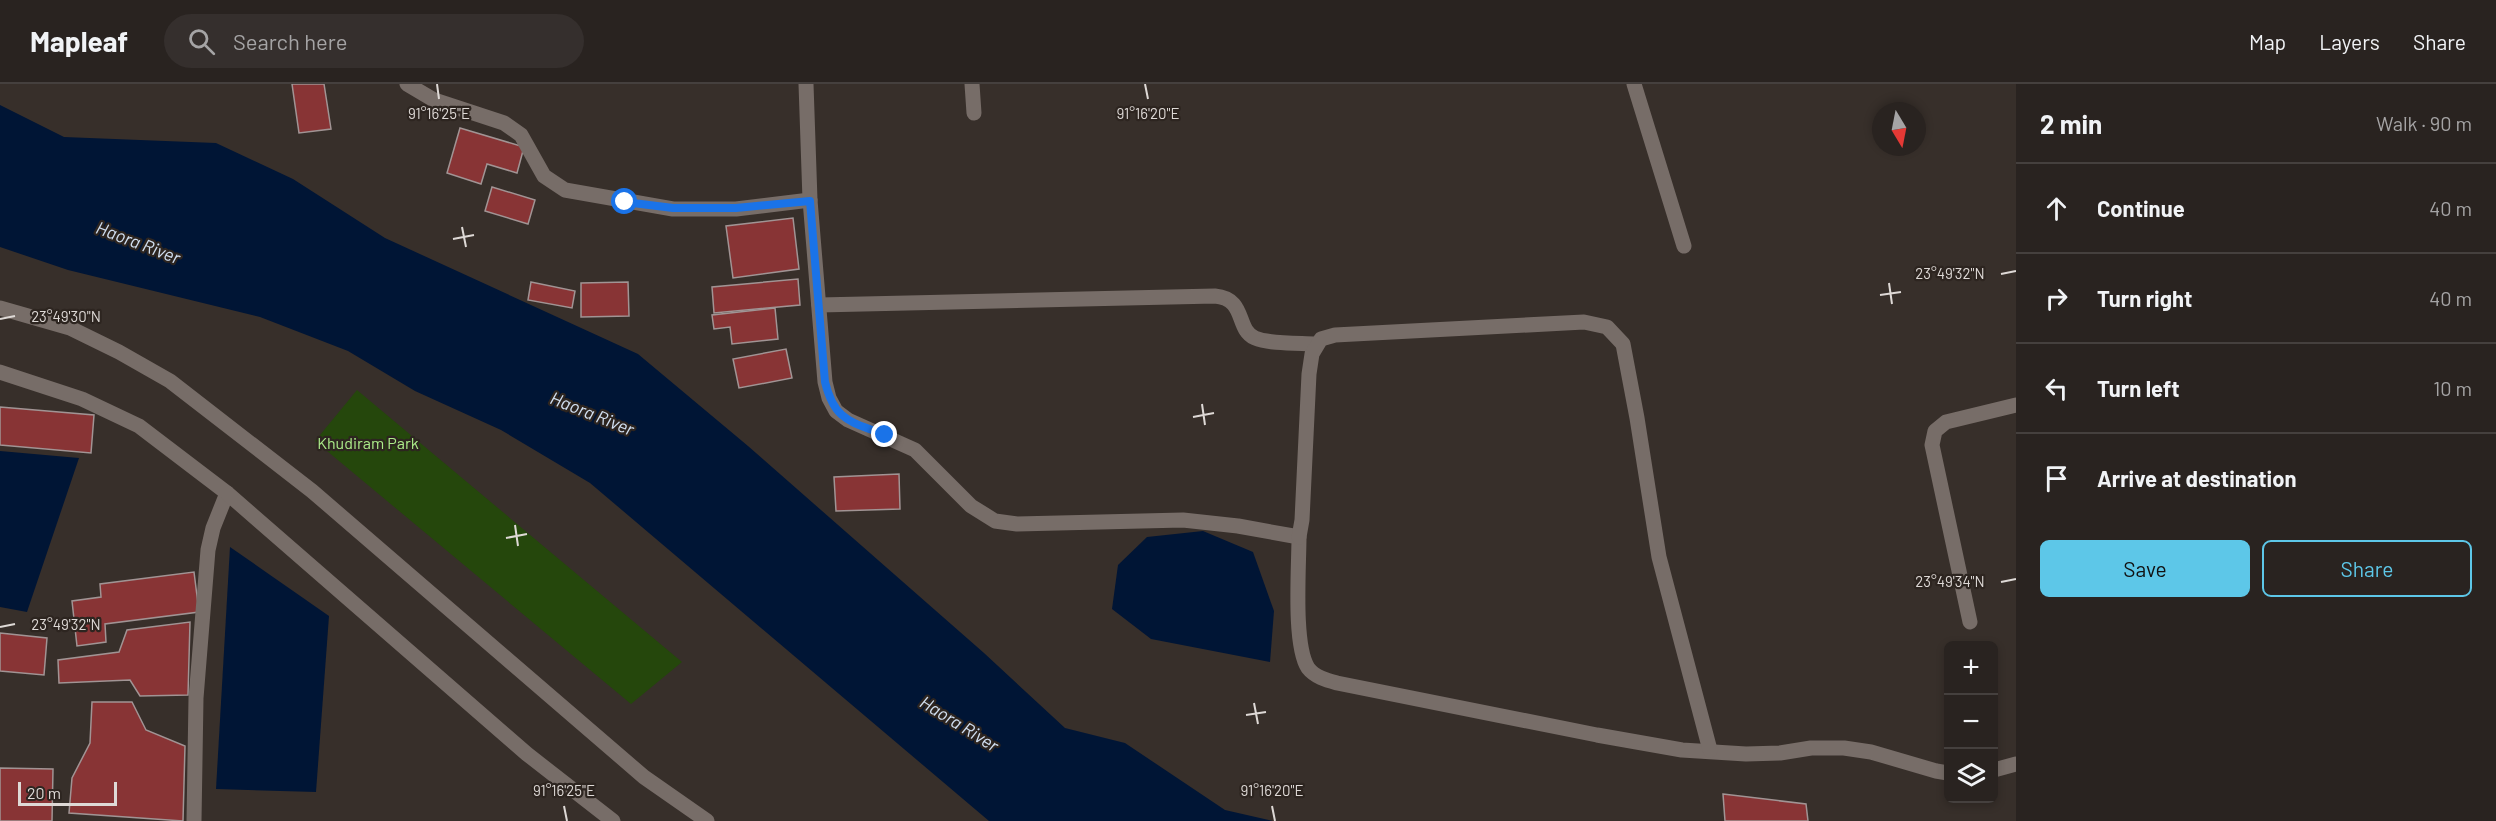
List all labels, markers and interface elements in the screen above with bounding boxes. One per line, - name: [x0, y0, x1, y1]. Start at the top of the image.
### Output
- search box: [164, 14, 584, 68]
- text: Mapleaf: [30, 24, 128, 58]
- icon: search: [185, 25, 218, 58]
- text: Search here: [233, 28, 347, 54]
- text: Map: [2249, 29, 2286, 54]
- text: Layers: [2319, 29, 2380, 54]
- text: Share: [2413, 29, 2466, 54]
- north arrow: [1872, 102, 1926, 156]
- text: 91°16'25"E: [408, 104, 470, 122]
- text: 91°16'20"E: [1117, 104, 1179, 122]
- text: 2 min: [2040, 108, 2102, 139]
- text: Walk · 90 m: [2376, 111, 2472, 135]
- route start: [611, 188, 637, 214]
- icon: ahead: [2040, 192, 2073, 225]
- text: Continue: [2097, 195, 2185, 221]
- text: 40 m: [2429, 196, 2472, 220]
- water label: Haora River: [93, 216, 184, 268]
- text: 23°49'32"N: [1915, 264, 1985, 282]
- icon: right: [2040, 282, 2073, 315]
- text: Turn right: [2097, 285, 2192, 311]
- text: 40 m: [2429, 286, 2472, 310]
- text: 23°49'30"N: [31, 307, 101, 325]
- icon: left: [2040, 372, 2073, 405]
- text: Turn left: [2097, 375, 2180, 401]
- text: 10 m: [2433, 376, 2472, 400]
- water label: Haora River: [547, 386, 638, 440]
- route end: [871, 421, 897, 447]
- park label: Khudiram Park: [317, 433, 419, 452]
- icon: arrive: [2040, 462, 2073, 495]
- text: Arrive at destination: [2097, 465, 2296, 491]
- button: Save: [2040, 540, 2250, 597]
- button: Share: [2262, 540, 2472, 597]
- text: 23°49'34"N: [1915, 572, 1985, 590]
- text: 23°49'32"N: [31, 615, 101, 633]
- map controls: [1944, 641, 1998, 803]
- button: +: [1944, 641, 1998, 695]
- water label: Haora River: [916, 690, 1003, 756]
- button: −: [1944, 695, 1998, 749]
- button: layers: [1944, 749, 1998, 803]
- scale bar: [18, 779, 117, 806]
- text: 91°16'25"E: [533, 781, 595, 799]
- text: 91°16'20"E: [1241, 781, 1303, 799]
- text: 20 m: [27, 783, 61, 802]

